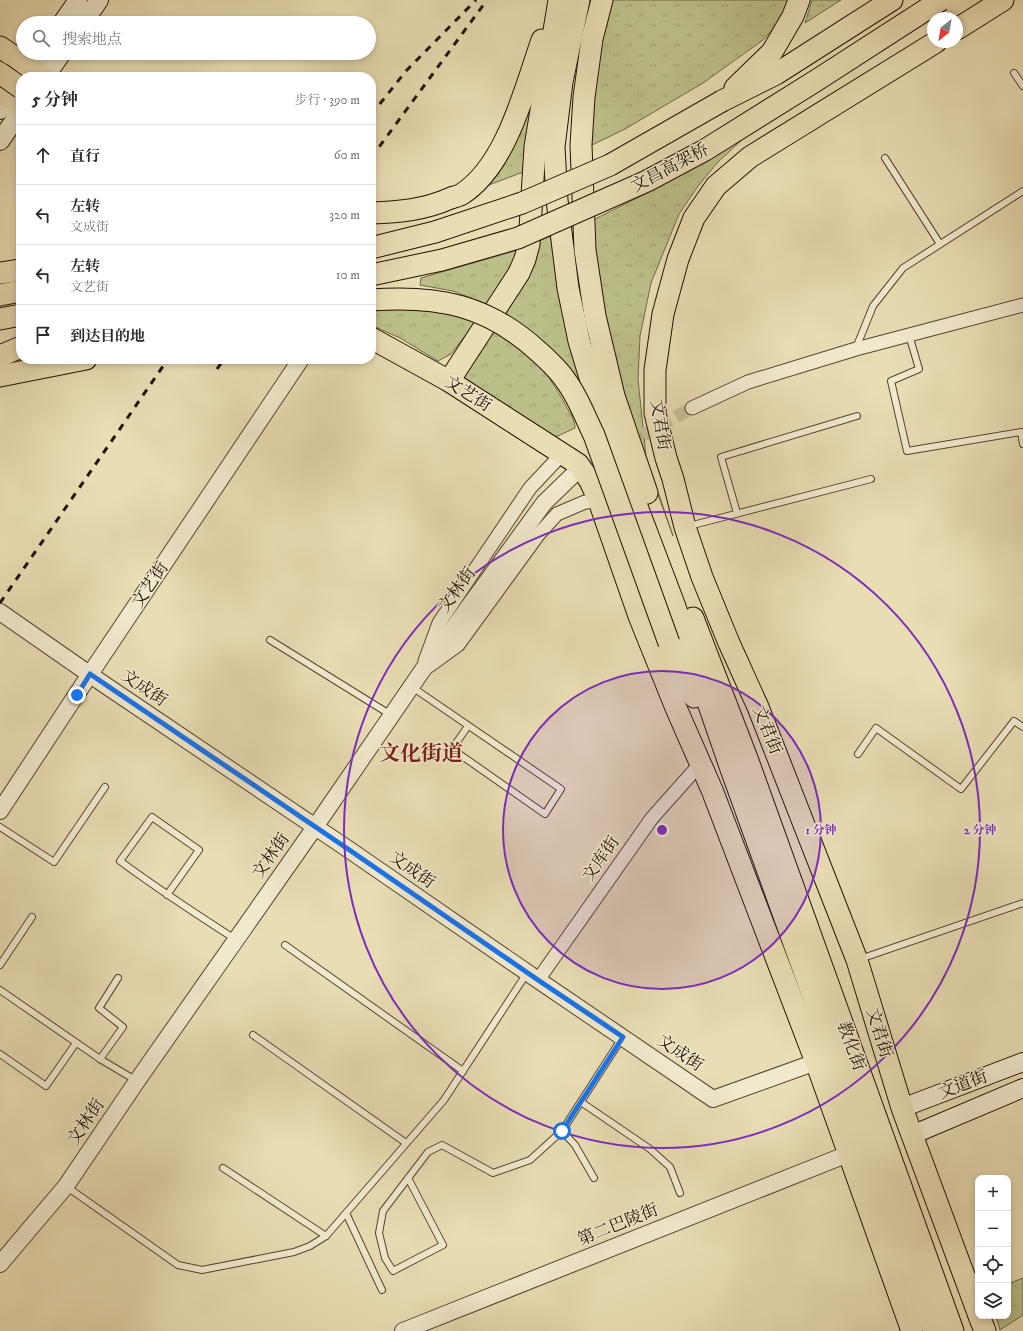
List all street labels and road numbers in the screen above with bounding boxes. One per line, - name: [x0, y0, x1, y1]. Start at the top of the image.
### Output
- street label: 文昌高架桥: [627, 138, 713, 198]
- street label: 文艺街: [441, 371, 495, 417]
- street label: 文君街: [645, 398, 675, 452]
- street label: 文艺街: [127, 558, 173, 612]
- street label: 文林街: [433, 563, 481, 617]
- street label: 文成街: [117, 665, 171, 711]
- street label: 文君街: [747, 702, 787, 758]
- street label: 文林街: [247, 829, 295, 883]
- street label: 文库街: [577, 832, 625, 886]
- street label: 文成街: [385, 846, 439, 894]
- street label: 文君街: [861, 1005, 897, 1061]
- street label: 教化街: [832, 1018, 870, 1074]
- street label: 文成街: [653, 1030, 707, 1076]
- street label: 文道街: [935, 1066, 991, 1104]
- street label: 文林街: [63, 1095, 109, 1149]
- street label: 第二巴陵街: [574, 1199, 662, 1251]

